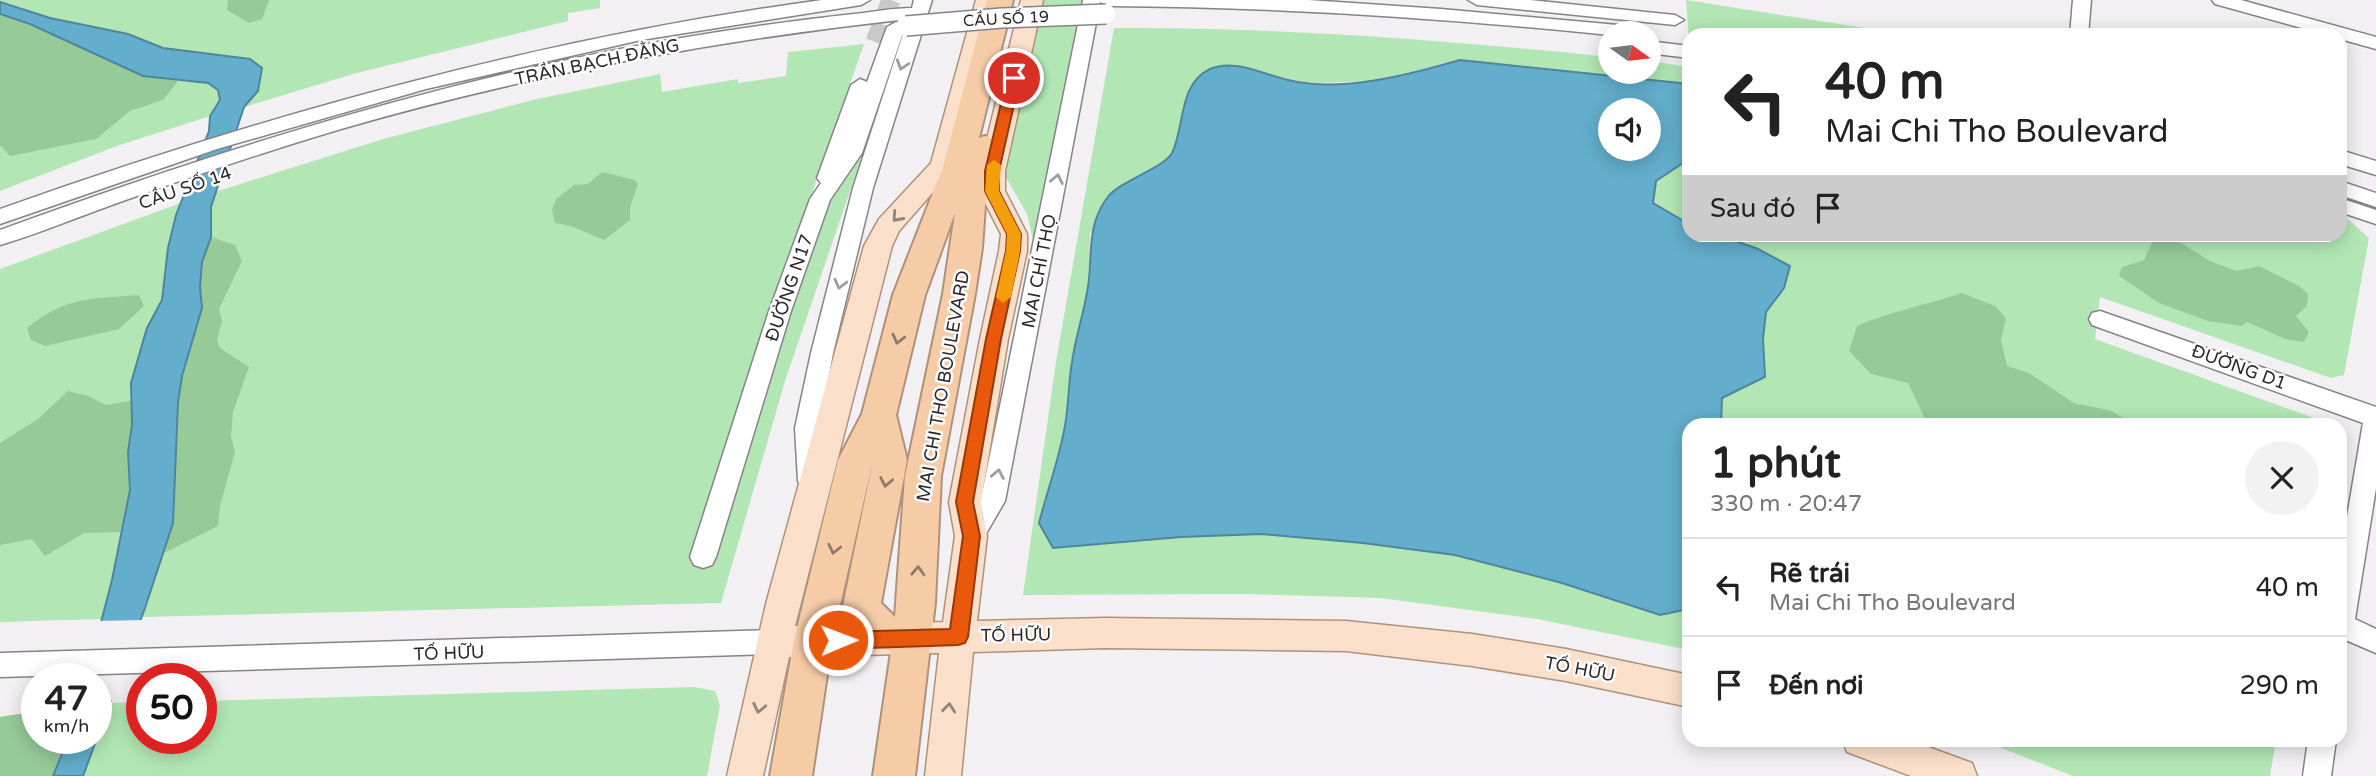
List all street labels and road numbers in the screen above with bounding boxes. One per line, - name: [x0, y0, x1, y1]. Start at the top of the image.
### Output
- street label: CẦU SỐ 19: [962, 7, 1050, 31]
- street label: TRẦN BẠCH ĐẰNG: [513, 34, 681, 90]
- street label: CẦU SỐ 14: [136, 162, 234, 214]
- street label: MAI CHÍ THỌ: [1017, 212, 1061, 330]
- street label: ĐƯỜNG N17: [760, 232, 818, 344]
- street label: MAI CHI THO BOULEVARD: [912, 269, 974, 503]
- street label: ĐƯỜNG D1: [2188, 340, 2290, 394]
- street label: TỐ HỮU: [980, 623, 1052, 647]
- street label: TỐ HỮU: [413, 641, 485, 665]
- street label: TỐ HỮU: [1543, 651, 1617, 687]

